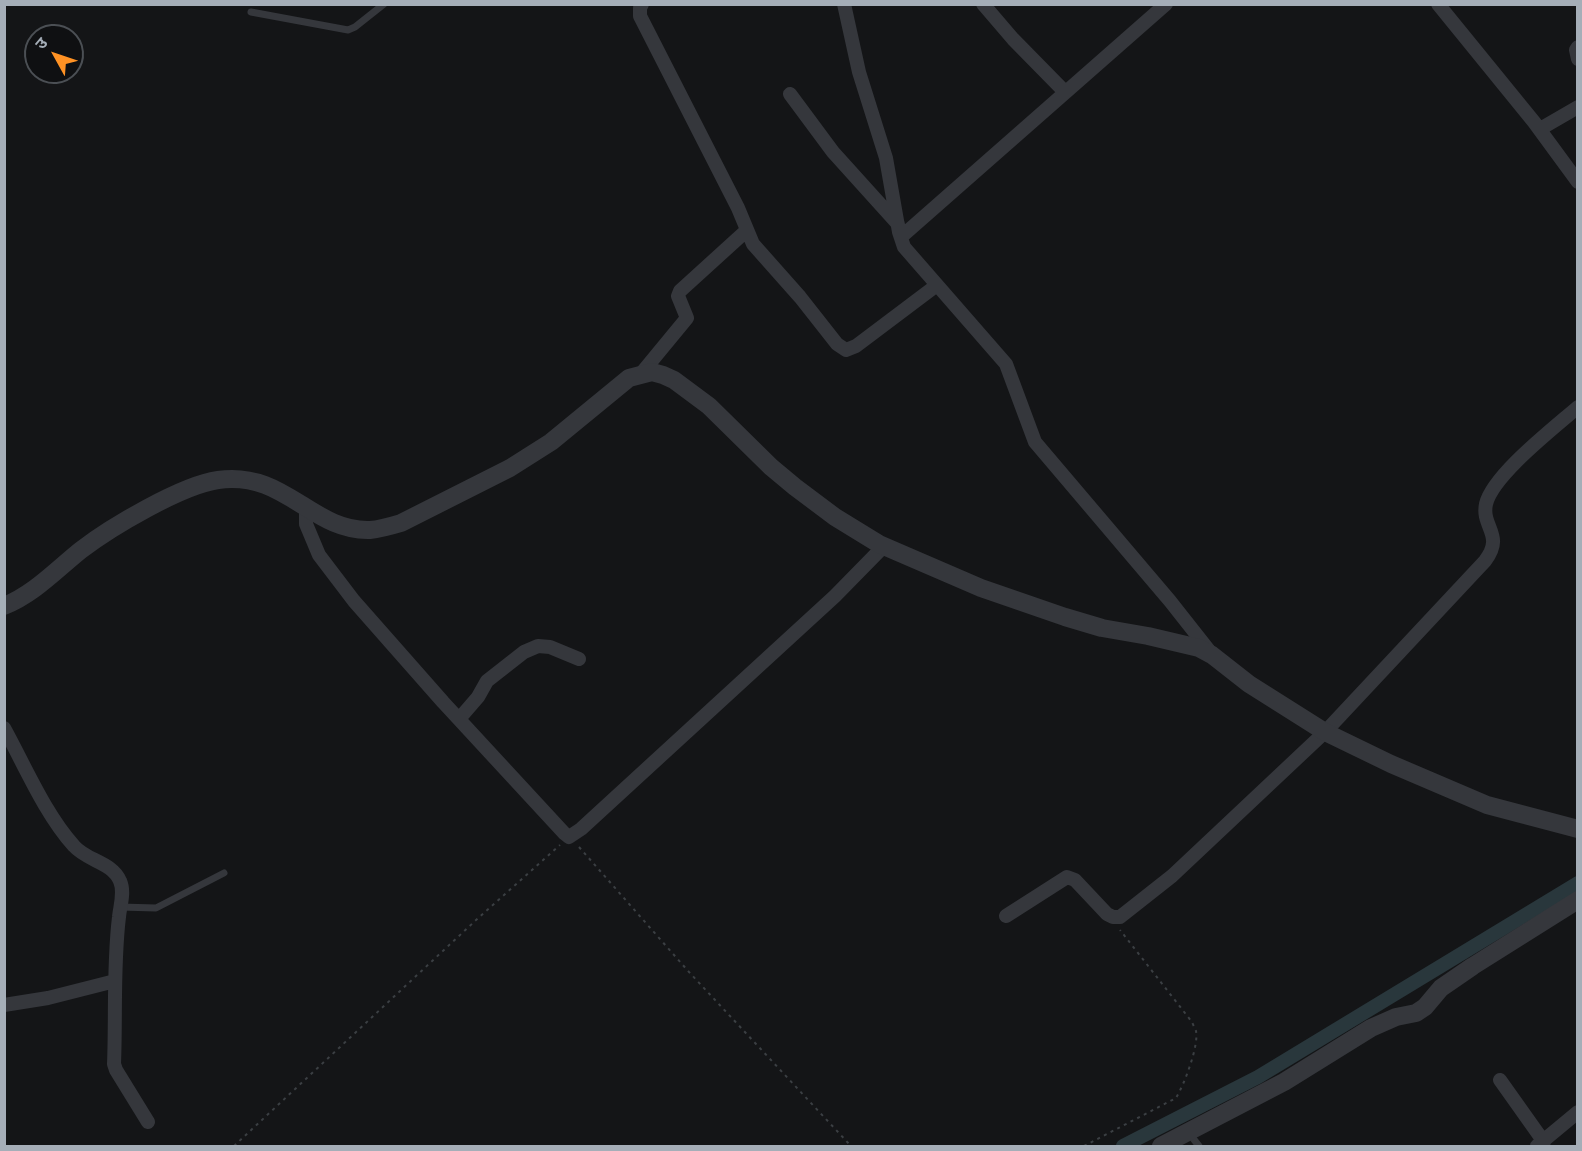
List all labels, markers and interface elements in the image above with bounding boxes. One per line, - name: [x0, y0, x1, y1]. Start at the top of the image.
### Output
- north arrow: [24, 24, 84, 84]
- text: उ: [33, 35, 51, 52]

